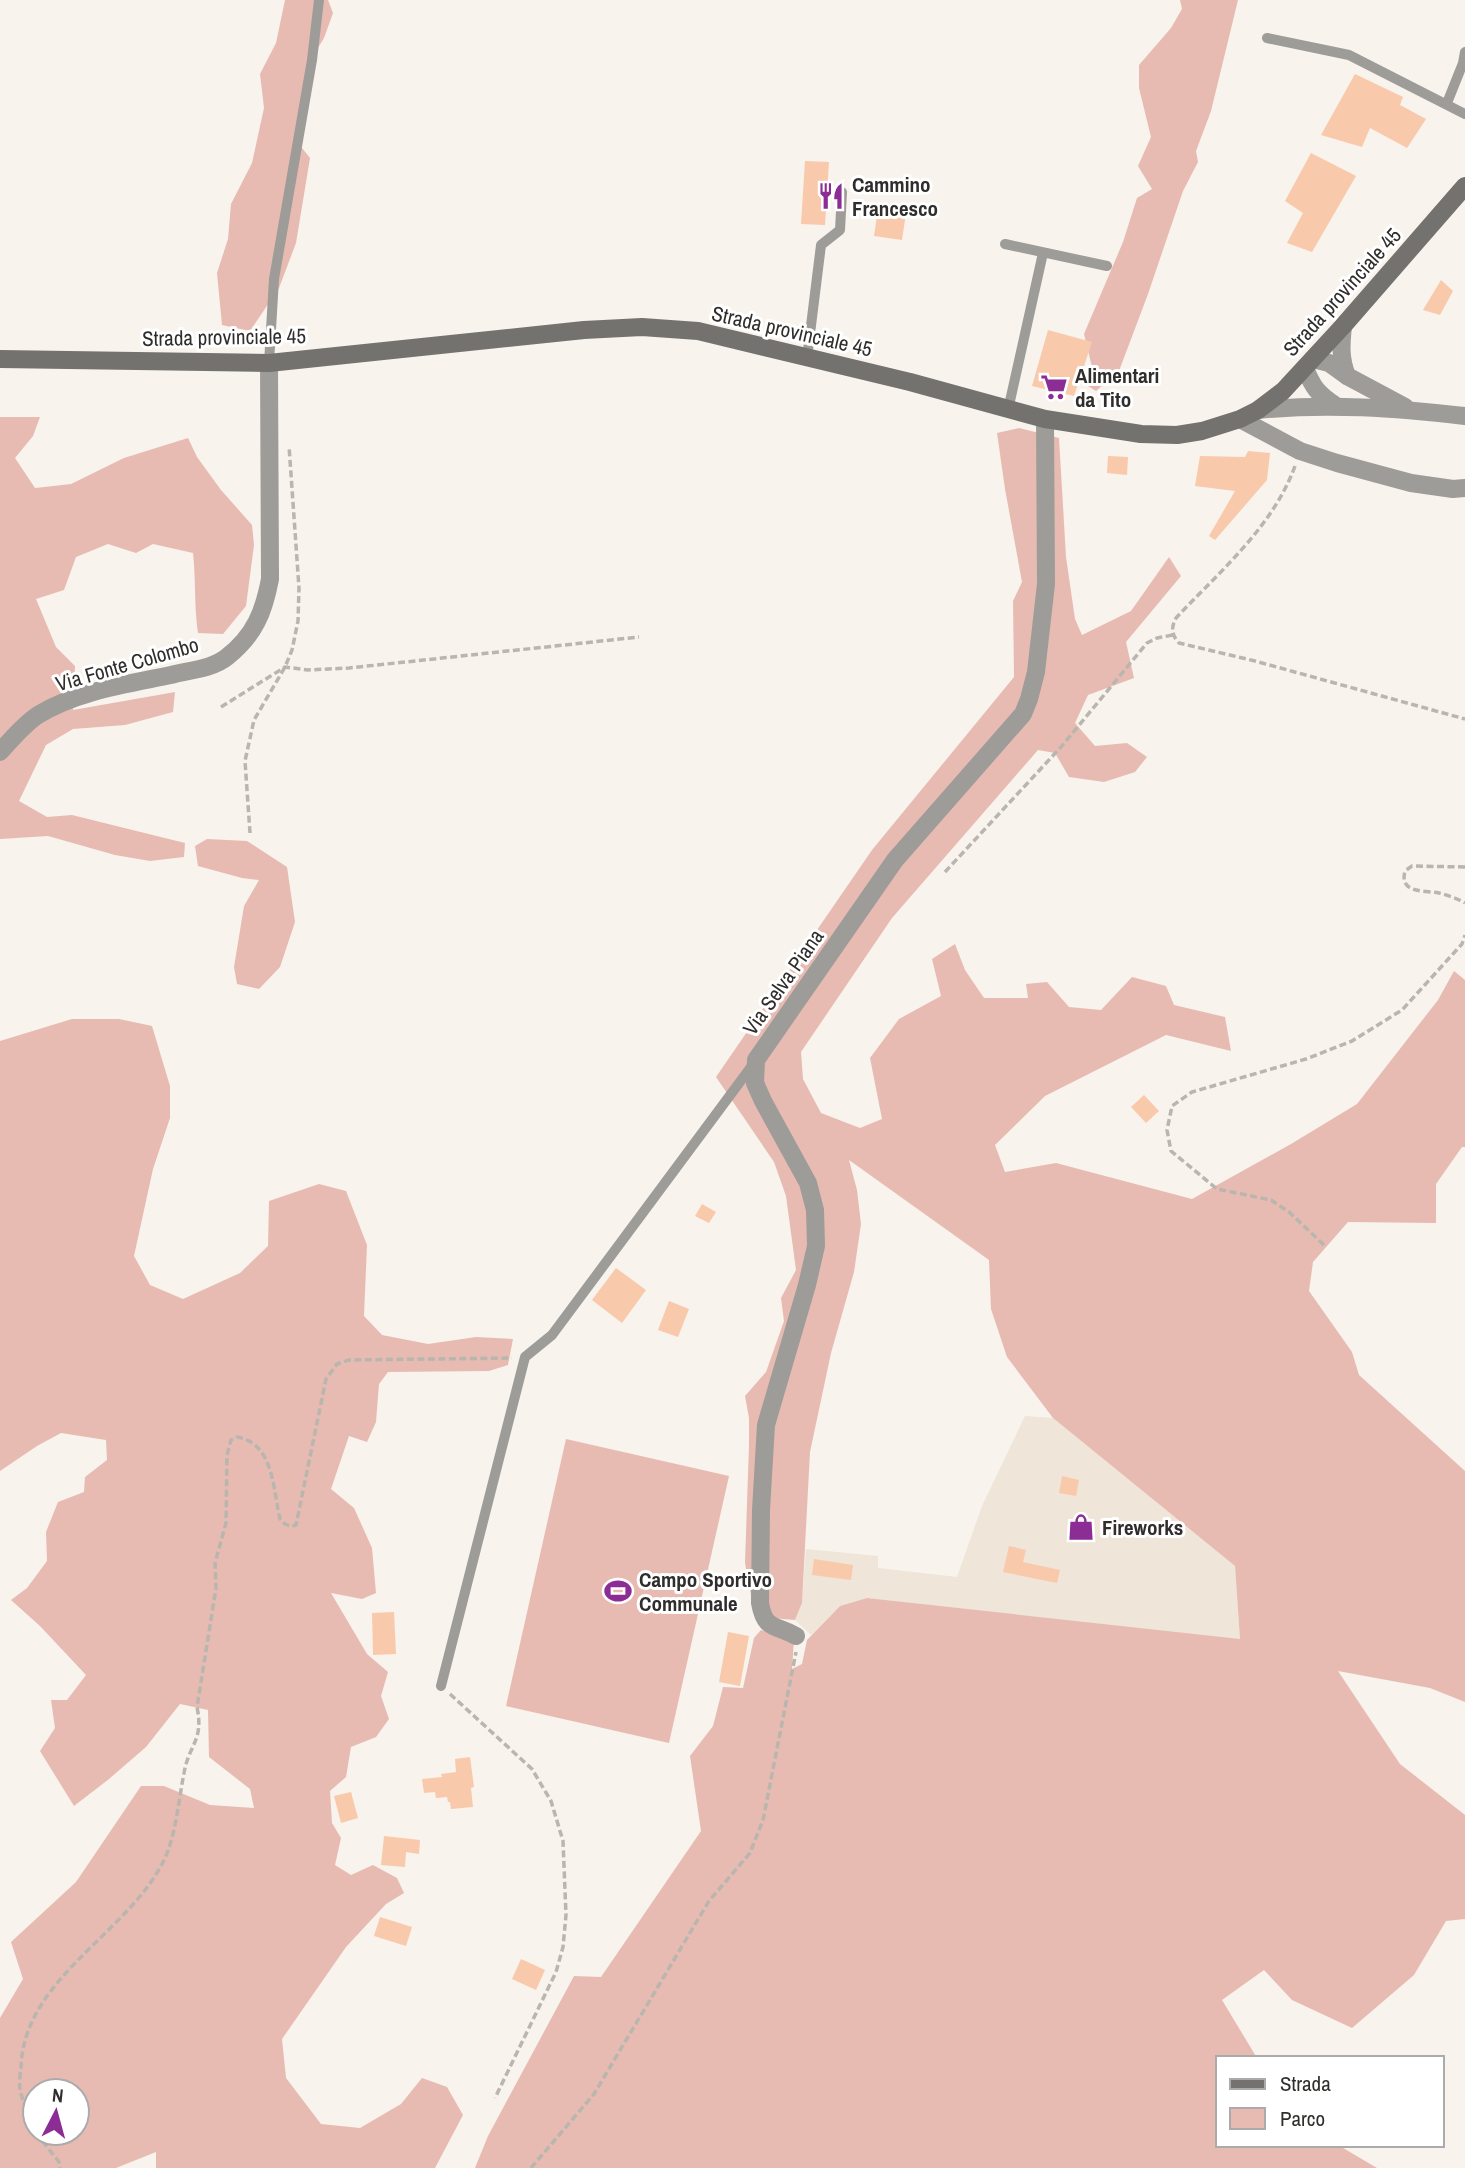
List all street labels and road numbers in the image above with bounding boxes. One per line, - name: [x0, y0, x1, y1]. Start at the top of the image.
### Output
- street label: Strada provinciale 45: [1276, 221, 1408, 363]
- street label: Strada provinciale 45: [709, 298, 875, 364]
- street label: Strada provinciale 45: [142, 321, 306, 353]
- street label: Via Fonte Colombo: [52, 630, 202, 698]
- street label: Via Selva Piana: [736, 923, 830, 1041]

